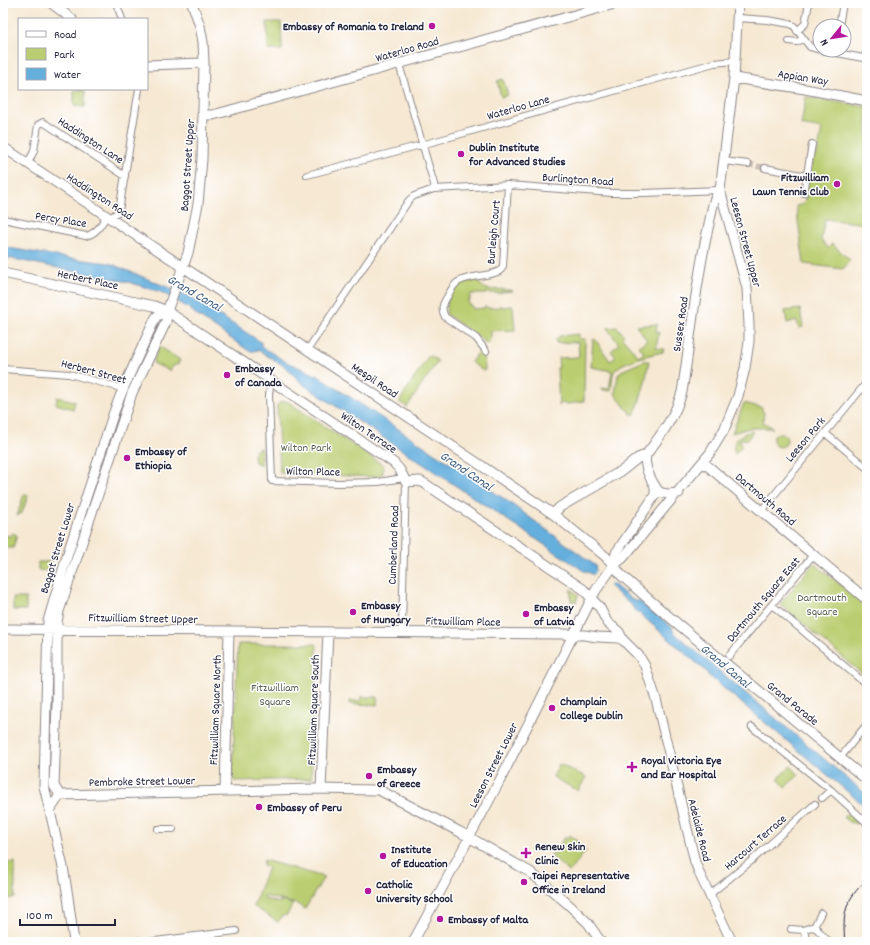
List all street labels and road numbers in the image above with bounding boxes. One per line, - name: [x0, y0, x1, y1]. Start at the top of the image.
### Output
- street label: Waterloo Road: [374, 33, 441, 68]
- street label: Appian Way: [776, 66, 830, 91]
- street label: Waterloo Lane: [485, 91, 552, 125]
- street label: Haddington Lane: [54, 114, 126, 169]
- street label: Baggot Street Upper: [177, 118, 200, 212]
- street label: Haddington Road: [62, 169, 136, 225]
- street label: Burlington Road: [542, 170, 614, 191]
- street label: Leeson Street Upper: [724, 195, 765, 290]
- street label: Burleigh Court: [483, 199, 506, 265]
- street label: Percy Place: [34, 208, 88, 233]
- street label: Herbert Place: [56, 266, 120, 295]
- street label: Sussex Road: [669, 296, 694, 353]
- street label: Herbert Street: [59, 356, 129, 389]
- street label: Mespil Road: [347, 359, 401, 403]
- street label: Wilton Terrace: [337, 408, 400, 458]
- street label: Leeson Park: [782, 414, 830, 466]
- street label: Wilton Place: [286, 464, 340, 481]
- street label: Dartmouth Road: [731, 470, 799, 531]
- street label: Baggot Street Lower: [37, 501, 80, 596]
- street label: Cumberland Road: [385, 505, 404, 585]
- street label: Dartmouth Square East: [723, 553, 805, 646]
- street label: Fitzwilliam Street Upper: [88, 610, 198, 629]
- street label: Fitzwilliam Place: [425, 613, 501, 632]
- street label: Fitzwilliam Square South: [304, 654, 325, 766]
- street label: Fitzwilliam Square North: [206, 655, 227, 766]
- street label: Grand Parade: [763, 678, 822, 730]
- street label: Leeson Street Lower: [465, 720, 523, 811]
- street label: Pembroke Street Lower: [89, 773, 196, 792]
- street label: Adelaide Road: [683, 797, 715, 864]
- street label: Harcourt Terrace: [721, 811, 791, 875]

